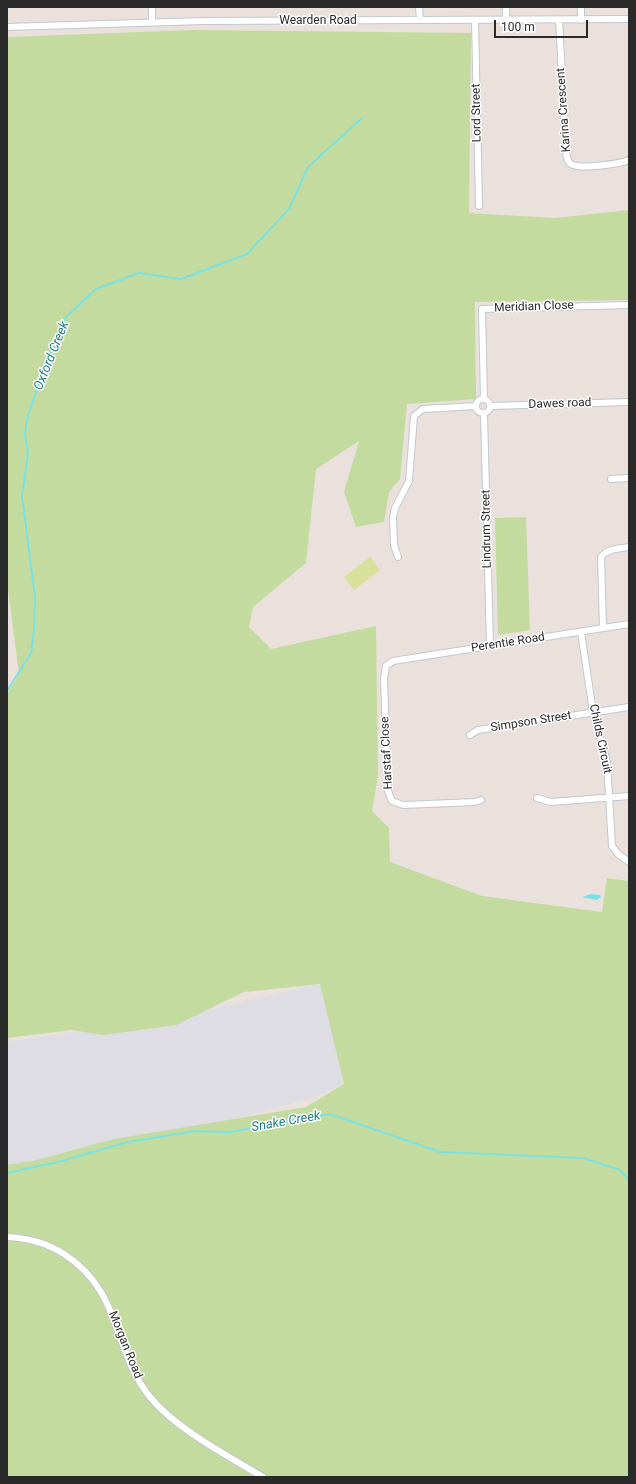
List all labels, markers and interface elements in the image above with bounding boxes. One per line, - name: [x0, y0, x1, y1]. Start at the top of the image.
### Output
- scale bar: [496, 12, 590, 38]
- street label: Wearden Road: [279, 14, 357, 28]
- text: 100 m: [501, 20, 535, 34]
- street label: Karina Crescent: [554, 67, 574, 153]
- street label: Lord Street: [469, 84, 485, 142]
- street label: Meridian Close: [494, 298, 574, 316]
- water label: Oxford Creek: [31, 319, 73, 393]
- street label: Dawes road: [528, 396, 592, 412]
- street label: Lindrum Street: [479, 490, 495, 568]
- street label: Perentie Road: [470, 630, 546, 656]
- street label: Childs Circuit: [586, 703, 614, 775]
- street label: Simpson Street: [490, 709, 572, 735]
- street label: Harstaf Close: [378, 716, 396, 790]
- water label: Snake Creek: [250, 1108, 322, 1136]
- street label: Morgan Road: [105, 1309, 145, 1381]

